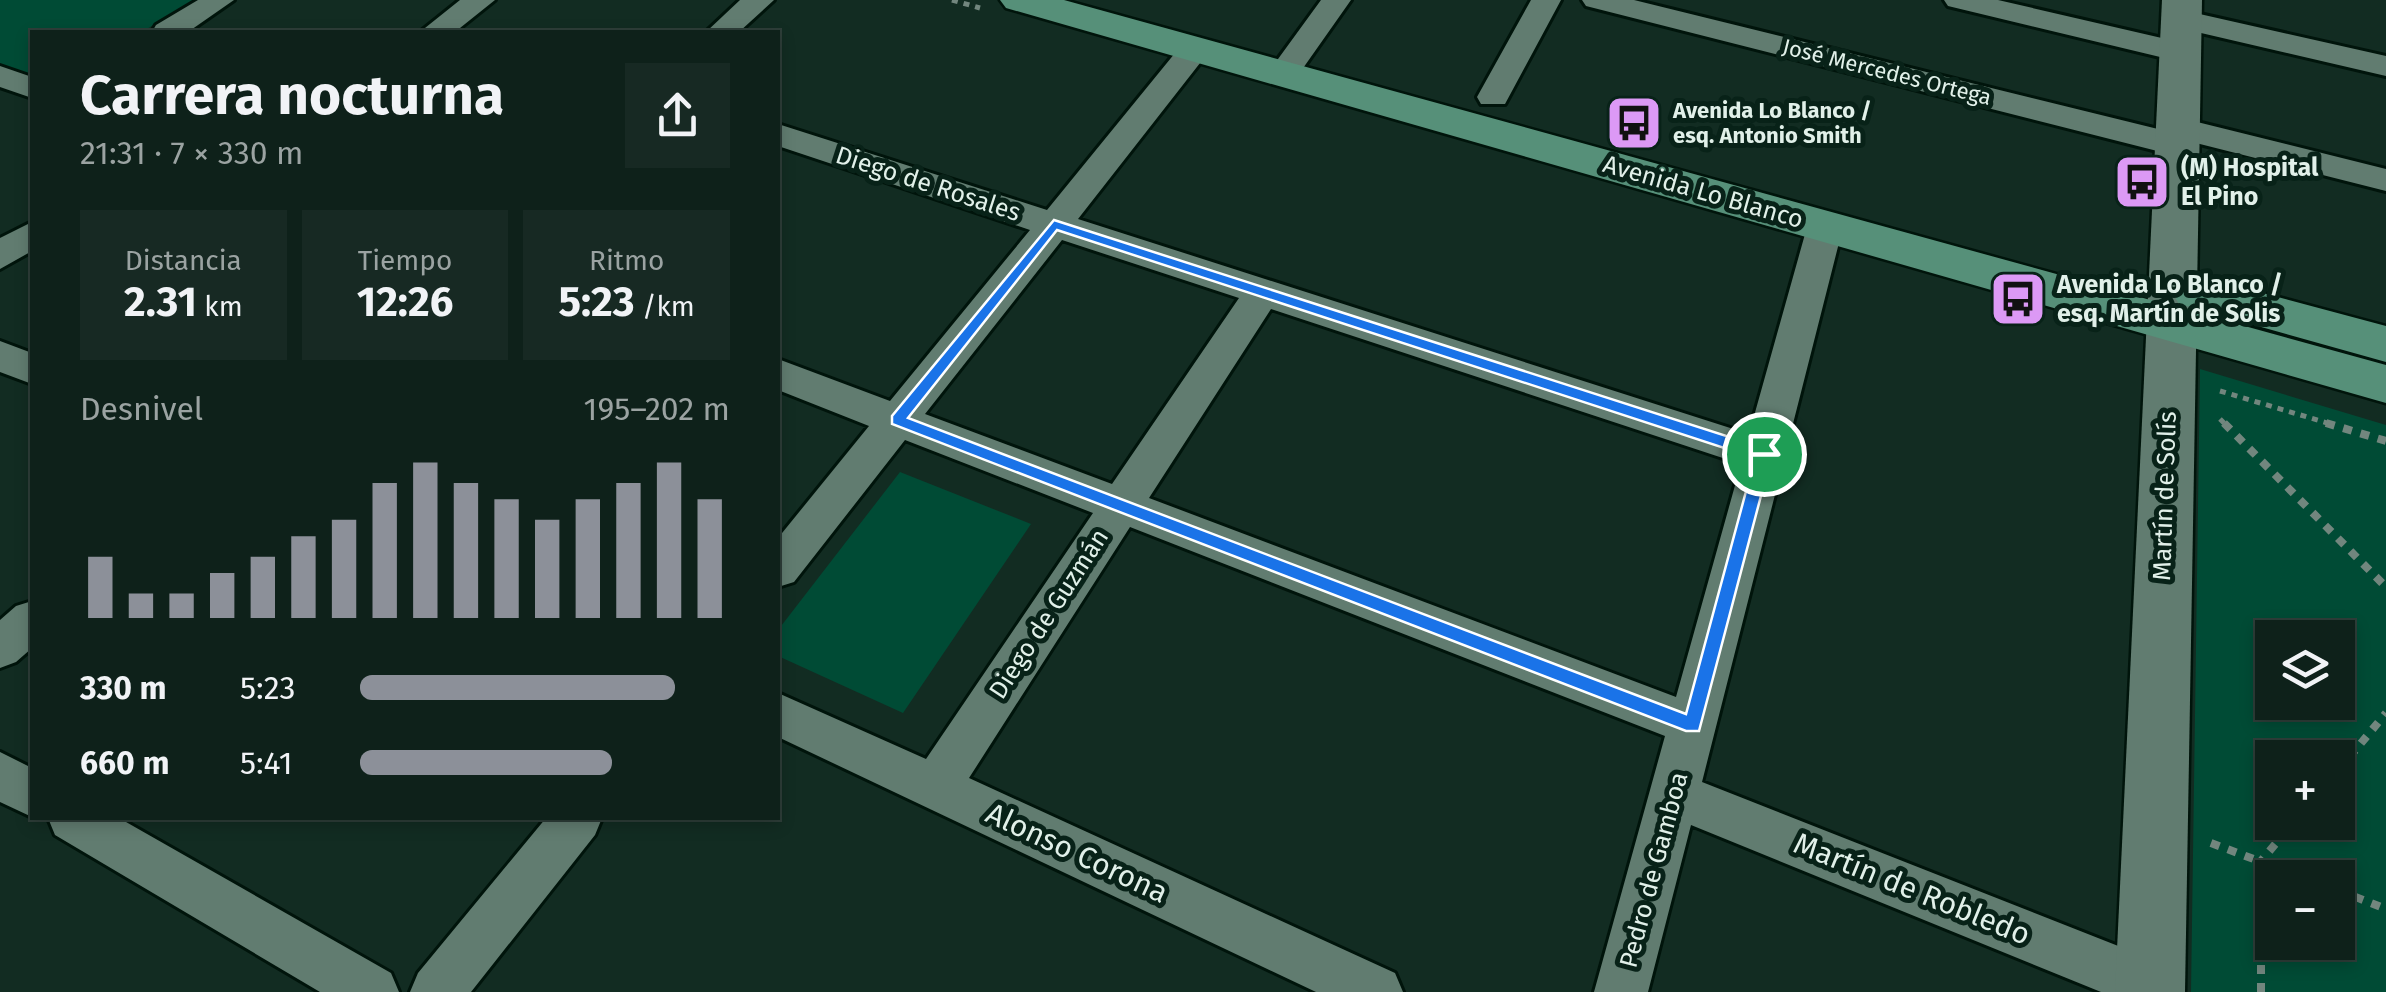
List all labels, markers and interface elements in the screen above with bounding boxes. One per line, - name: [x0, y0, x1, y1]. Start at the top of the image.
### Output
- street label: José Mercedes Ortega: [1780, 33, 1994, 111]
- text: Carrera nocturna: [80, 63, 504, 129]
- button: share: [625, 63, 730, 168]
- bus stop icon: Avenida Lo Blanco / esq. Antonio Smith: [1604, 93, 1664, 153]
- place label: Avenida Lo Blanco / esq. Antonio Smith: [1672, 97, 1872, 149]
- text: 21:31 · 7 × 330 m: [80, 134, 303, 172]
- street label: Diego de Rosales: [832, 140, 1024, 228]
- street label: Avenida Lo Blanco: [1599, 149, 1807, 235]
- bus stop icon: (M) Hospital El Pino: [2112, 152, 2172, 212]
- place label: (M) Hospital El Pino: [2181, 153, 2319, 212]
- text: Distancia: [125, 244, 242, 277]
- text: Tiempo: [358, 244, 452, 277]
- text: Ritmo: [589, 244, 664, 277]
- bus stop icon: Avenida Lo Blanco / esq. Martín de Solis: [1988, 269, 2048, 329]
- place label: Avenida Lo Blanco / esq. Martín de Solis: [2056, 270, 2283, 329]
- text: 2.31: [124, 277, 197, 327]
- text: 12:26: [357, 277, 453, 327]
- text: 5:23: [559, 277, 634, 327]
- text: km: [197, 290, 243, 323]
- text: /km: [634, 290, 695, 323]
- text: Desnivel: [80, 390, 203, 428]
- text: 195–202 m: [584, 390, 730, 428]
- street label: Martín de Solís: [2147, 411, 2183, 581]
- pin: [1722, 412, 1807, 497]
- icon: arrive: [1737, 427, 1792, 482]
- street label: Diego de Guzmán: [983, 523, 1115, 705]
- map controls: [2255, 620, 2355, 960]
- button: layers: [2255, 620, 2355, 720]
- text: 330 m: [80, 669, 167, 707]
- text: 5:23: [240, 669, 295, 707]
- button: +: [2255, 740, 2355, 840]
- text: 660 m: [80, 744, 169, 782]
- text: 5:41: [240, 744, 293, 782]
- street label: Pedro de Gamboa: [1613, 769, 1695, 971]
- street label: Alonso Corona: [980, 795, 1174, 911]
- street label: Martín de Robledo: [1789, 825, 2035, 953]
- button: −: [2255, 860, 2355, 960]

